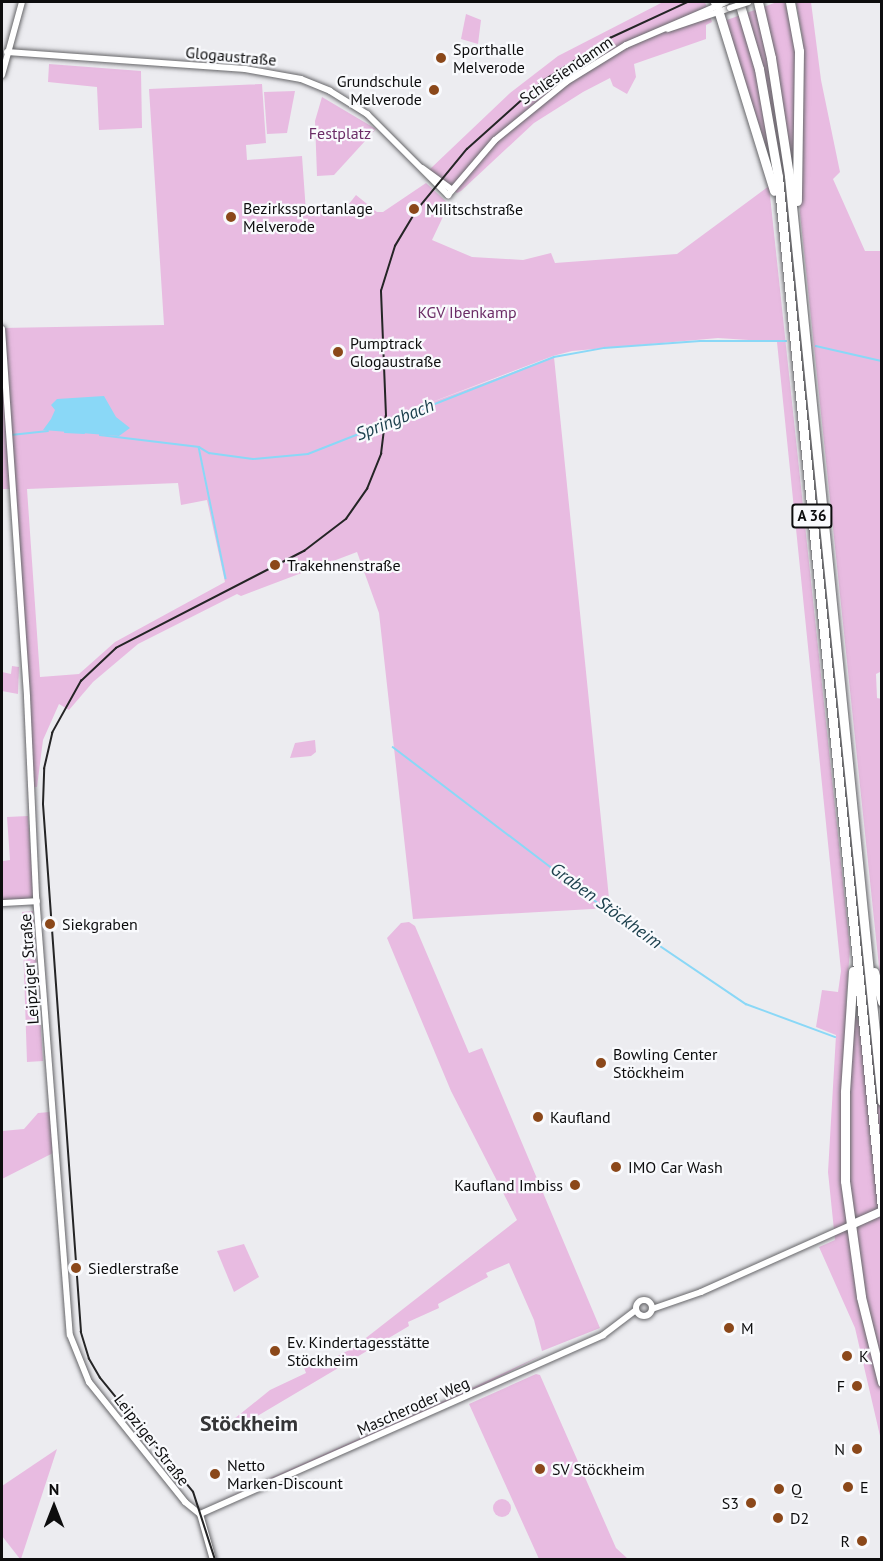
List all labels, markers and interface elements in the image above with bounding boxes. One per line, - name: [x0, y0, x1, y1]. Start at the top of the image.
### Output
- street label: Schlesiendamm: [516, 32, 616, 108]
- place label: Sporthalle Melverode: [453, 39, 525, 77]
- street label: Glogaustraße: [185, 42, 277, 70]
- marker: Sporthalle Melverode: [434, 51, 448, 65]
- place label: Grundschule Melverode: [337, 71, 422, 109]
- marker: Grundschule Melverode: [427, 83, 441, 97]
- park label: Festplatz: [309, 123, 371, 143]
- place label: Bezirkssportanlage Melverode: [243, 198, 373, 236]
- place label: Militschstraße: [426, 199, 523, 219]
- marker: Militschstraße: [407, 202, 421, 216]
- marker: Bezirkssportanlage Melverode: [224, 210, 238, 224]
- park label: KGV Ibenkamp: [417, 302, 517, 322]
- place label: Pumptrack Glogaustraße: [350, 333, 441, 371]
- marker: Pumptrack Glogaustraße: [331, 345, 345, 359]
- water label: Springbach: [353, 395, 437, 445]
- road number: A 36: [791, 504, 833, 528]
- place label: Trakehnenstraße: [287, 555, 401, 575]
- marker: Trakehnenstraße: [268, 558, 282, 572]
- water label: Graben Stöckheim: [546, 858, 666, 954]
- street label: Leipziger Straße: [16, 913, 42, 1025]
- place label: Siekgraben: [62, 914, 138, 934]
- marker: Siekgraben: [43, 917, 57, 931]
- place label: Bowling Center Stöckheim: [613, 1044, 717, 1082]
- marker: Bowling Center Stöckheim: [594, 1056, 608, 1070]
- place label: Kaufland: [550, 1107, 610, 1127]
- marker: Kaufland: [531, 1110, 545, 1124]
- place label: IMO Car Wash: [628, 1157, 723, 1177]
- marker: IMO Car Wash: [609, 1160, 623, 1174]
- place label: Kaufland Imbiss: [454, 1175, 563, 1195]
- marker: Kaufland Imbiss: [568, 1178, 582, 1192]
- place label: Siedlerstraße: [88, 1258, 179, 1278]
- marker: Siedlerstraße: [69, 1261, 83, 1275]
- place label: M: [741, 1318, 754, 1338]
- marker: M: [722, 1321, 736, 1335]
- place label: Ev. Kindertagesstätte Stöckheim: [287, 1332, 431, 1370]
- marker: Ev. Kindertagesstätte Stöckheim: [268, 1344, 282, 1358]
- place label: K: [859, 1346, 869, 1366]
- marker: K: [840, 1349, 854, 1363]
- street label: Mascheroder Weg: [354, 1373, 472, 1439]
- place label: F: [837, 1376, 845, 1396]
- marker: F: [850, 1379, 864, 1393]
- street label: Leipziger Straße: [110, 1390, 194, 1490]
- district label: Stöckheim: [200, 1411, 298, 1437]
- place label: N: [834, 1439, 845, 1459]
- marker: N: [850, 1442, 864, 1456]
- place label: Netto Marken-Discount: [227, 1455, 343, 1493]
- place label: SV Stöckheim: [552, 1459, 645, 1479]
- marker: SV Stöckheim: [533, 1462, 547, 1476]
- marker: Netto Marken-Discount: [208, 1467, 222, 1481]
- north arrow: [24, 1477, 84, 1537]
- place label: E: [860, 1477, 869, 1497]
- text: N: [49, 1479, 59, 1499]
- place label: Q: [791, 1479, 802, 1499]
- marker: E: [841, 1480, 855, 1494]
- marker: Q: [772, 1482, 786, 1496]
- place label: S3: [722, 1493, 739, 1513]
- marker: S3: [744, 1496, 758, 1510]
- place label: D2: [790, 1508, 809, 1528]
- marker: D2: [771, 1511, 785, 1525]
- place label: R: [840, 1531, 850, 1551]
- marker: R: [855, 1534, 869, 1548]

